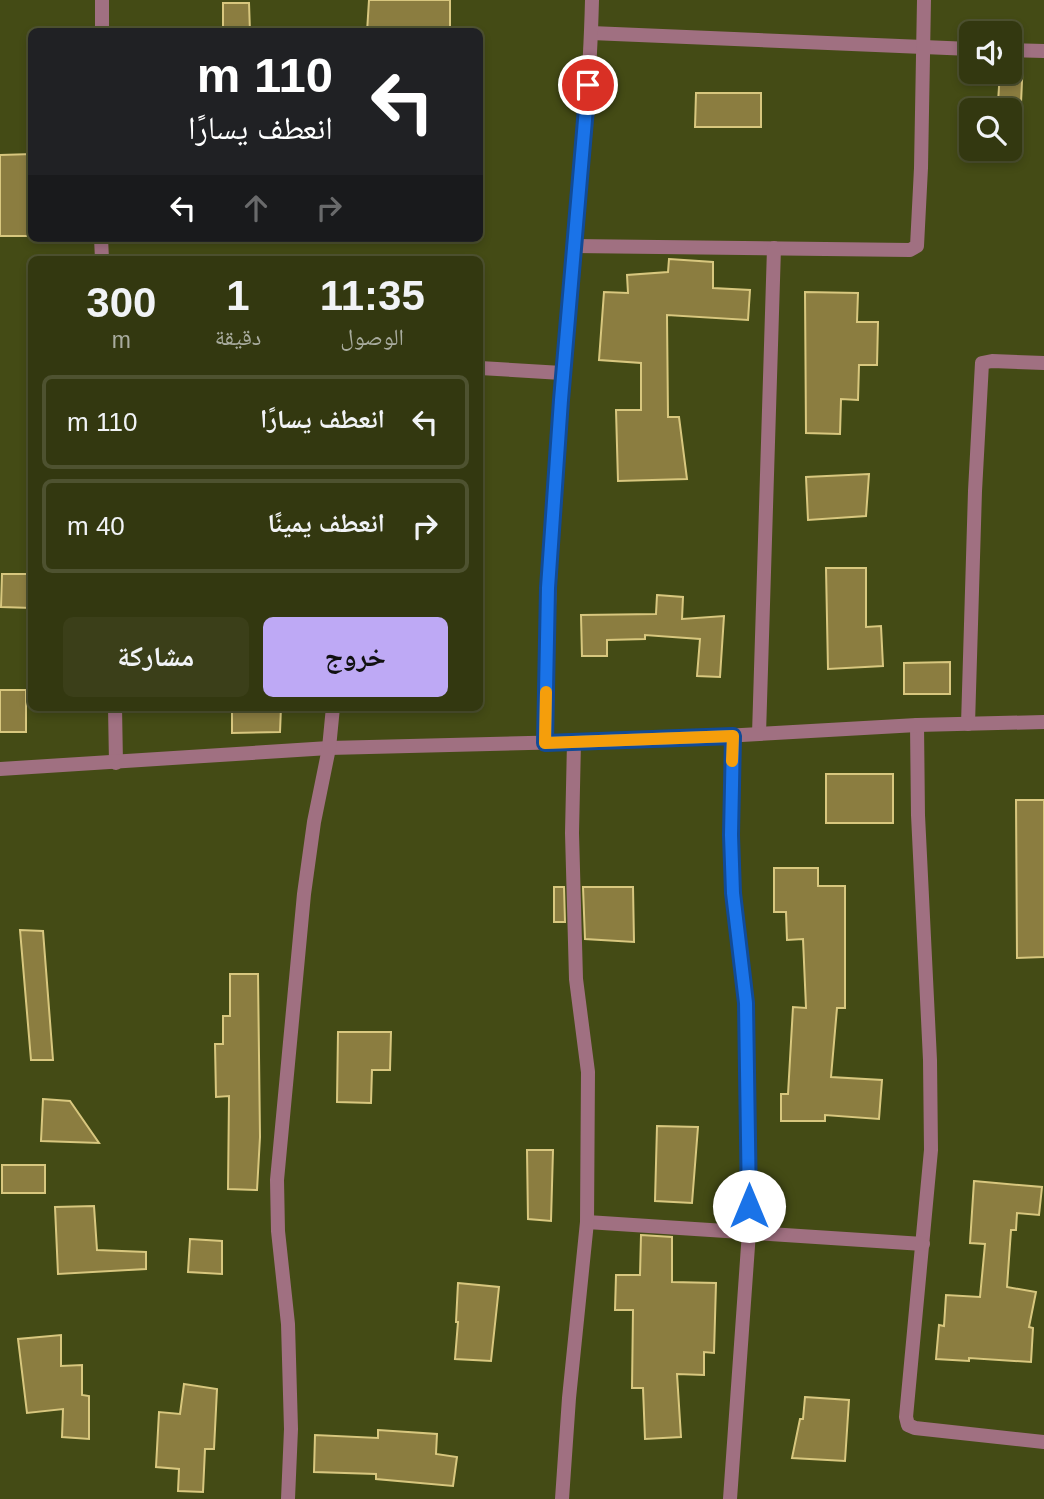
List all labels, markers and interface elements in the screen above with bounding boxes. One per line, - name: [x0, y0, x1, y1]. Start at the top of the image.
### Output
- map controls: [959, 21, 1022, 161]
- button: sound: [959, 21, 1022, 84]
- text: 110 m: [197, 48, 333, 102]
- pin: [558, 55, 618, 115]
- icon: left: [357, 56, 448, 147]
- icon: arrive: [569, 66, 607, 104]
- button: search: [959, 98, 1022, 161]
- text: انعطف يسارًا: [188, 110, 333, 146]
- icon: left: [164, 189, 202, 227]
- icon: ahead: [237, 189, 275, 227]
- icon: right: [310, 189, 348, 227]
- text: 1: [226, 272, 250, 319]
- text: 11:35: [320, 272, 425, 319]
- text: 300: [86, 279, 156, 326]
- text: دقيقة: [215, 324, 261, 350]
- text: الوصول: [340, 324, 404, 350]
- text: m: [112, 327, 131, 353]
- icon: left: [406, 403, 444, 441]
- text: انعطف يسارًا: [260, 404, 385, 434]
- text: 110 m: [67, 407, 137, 437]
- icon: right: [406, 507, 444, 545]
- text: انعطف يمينًا: [268, 508, 385, 538]
- text: 40 m: [67, 511, 125, 541]
- button: مشاركة: [63, 617, 249, 697]
- button: خروج: [263, 617, 448, 697]
- position arrow: [712, 1169, 786, 1243]

